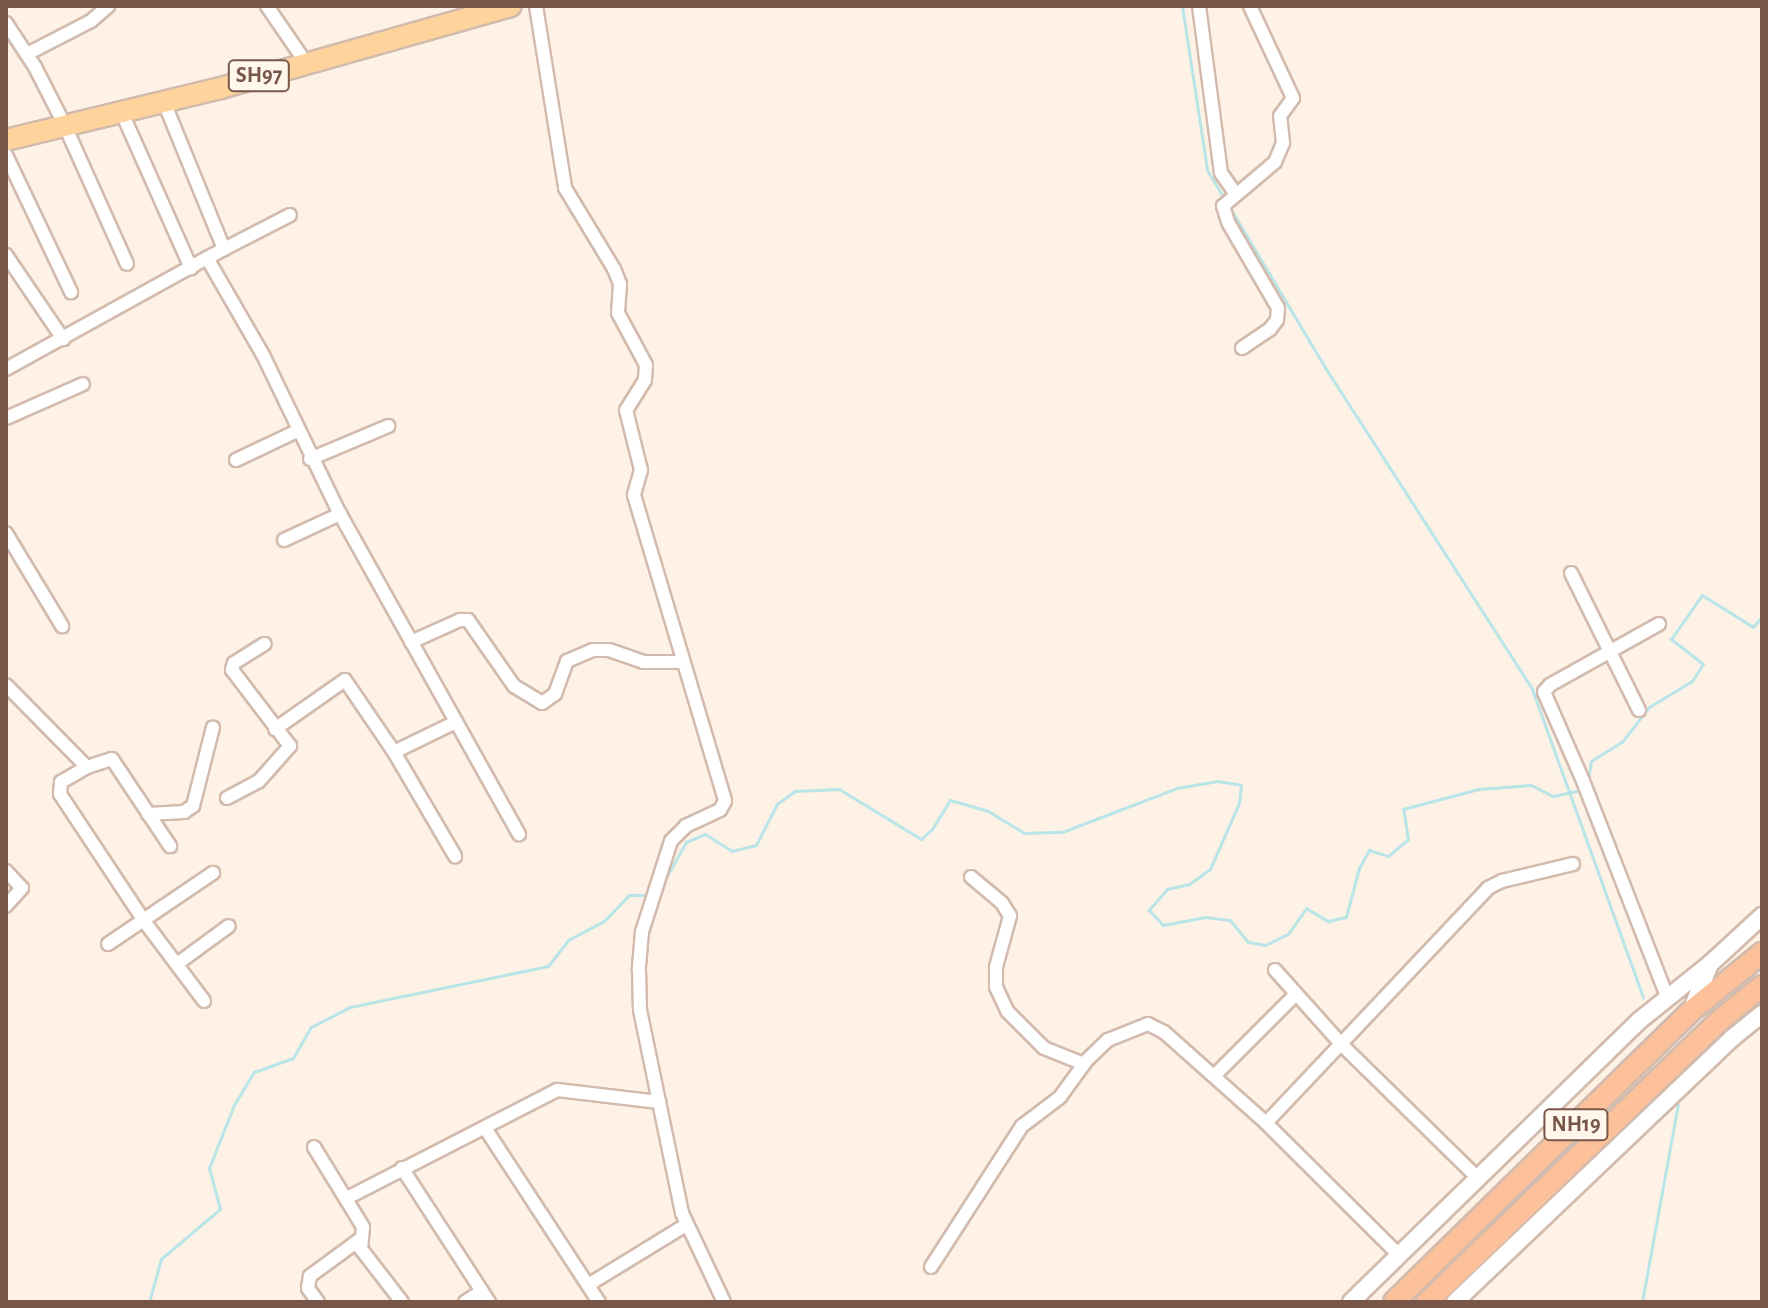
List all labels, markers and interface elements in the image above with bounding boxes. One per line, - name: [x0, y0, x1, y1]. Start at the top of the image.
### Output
- road number: SH97: [227, 58, 291, 94]
- road number: NH19: [1542, 1107, 1610, 1143]

